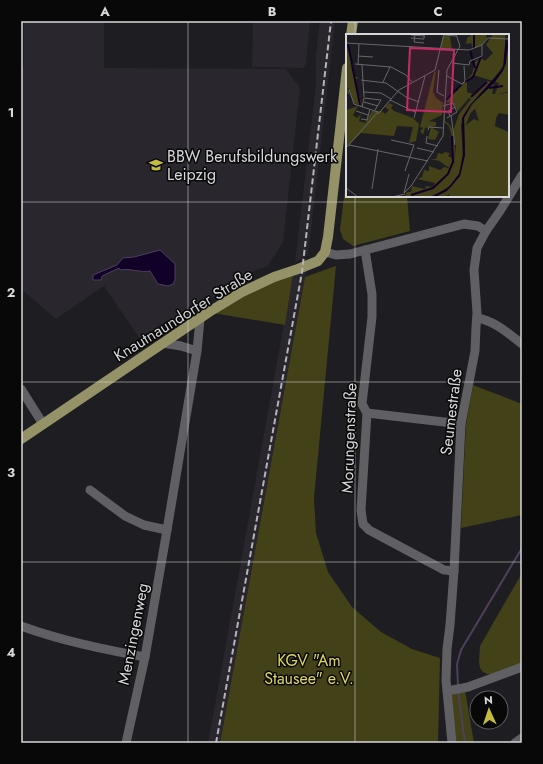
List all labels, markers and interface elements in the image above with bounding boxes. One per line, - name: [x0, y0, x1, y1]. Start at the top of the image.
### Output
- text: A: [99, 2, 110, 21]
- text: B: [268, 2, 277, 21]
- text: C: [433, 2, 443, 21]
- inset map: [346, 34, 509, 197]
- text: 1: [8, 103, 14, 122]
- place label: BBW Berufsbildungswerk Leipzig: [167, 145, 338, 186]
- school or university icon: BBW Berufsbildungswerk Leipzig: [148, 157, 164, 173]
- street label: Knautnaundorfer Straße: [109, 263, 257, 367]
- text: 2: [7, 283, 15, 302]
- street label: Seumestraße: [434, 367, 468, 457]
- street label: Morungenstraße: [336, 382, 362, 494]
- text: 3: [7, 463, 15, 482]
- street label: Menzingenweg: [112, 581, 154, 687]
- text: 4: [6, 643, 16, 662]
- park label: KGV "Am Stausee" e.V.: [264, 649, 354, 690]
- north arrow: [469, 690, 509, 730]
- text: N: [484, 692, 493, 708]

